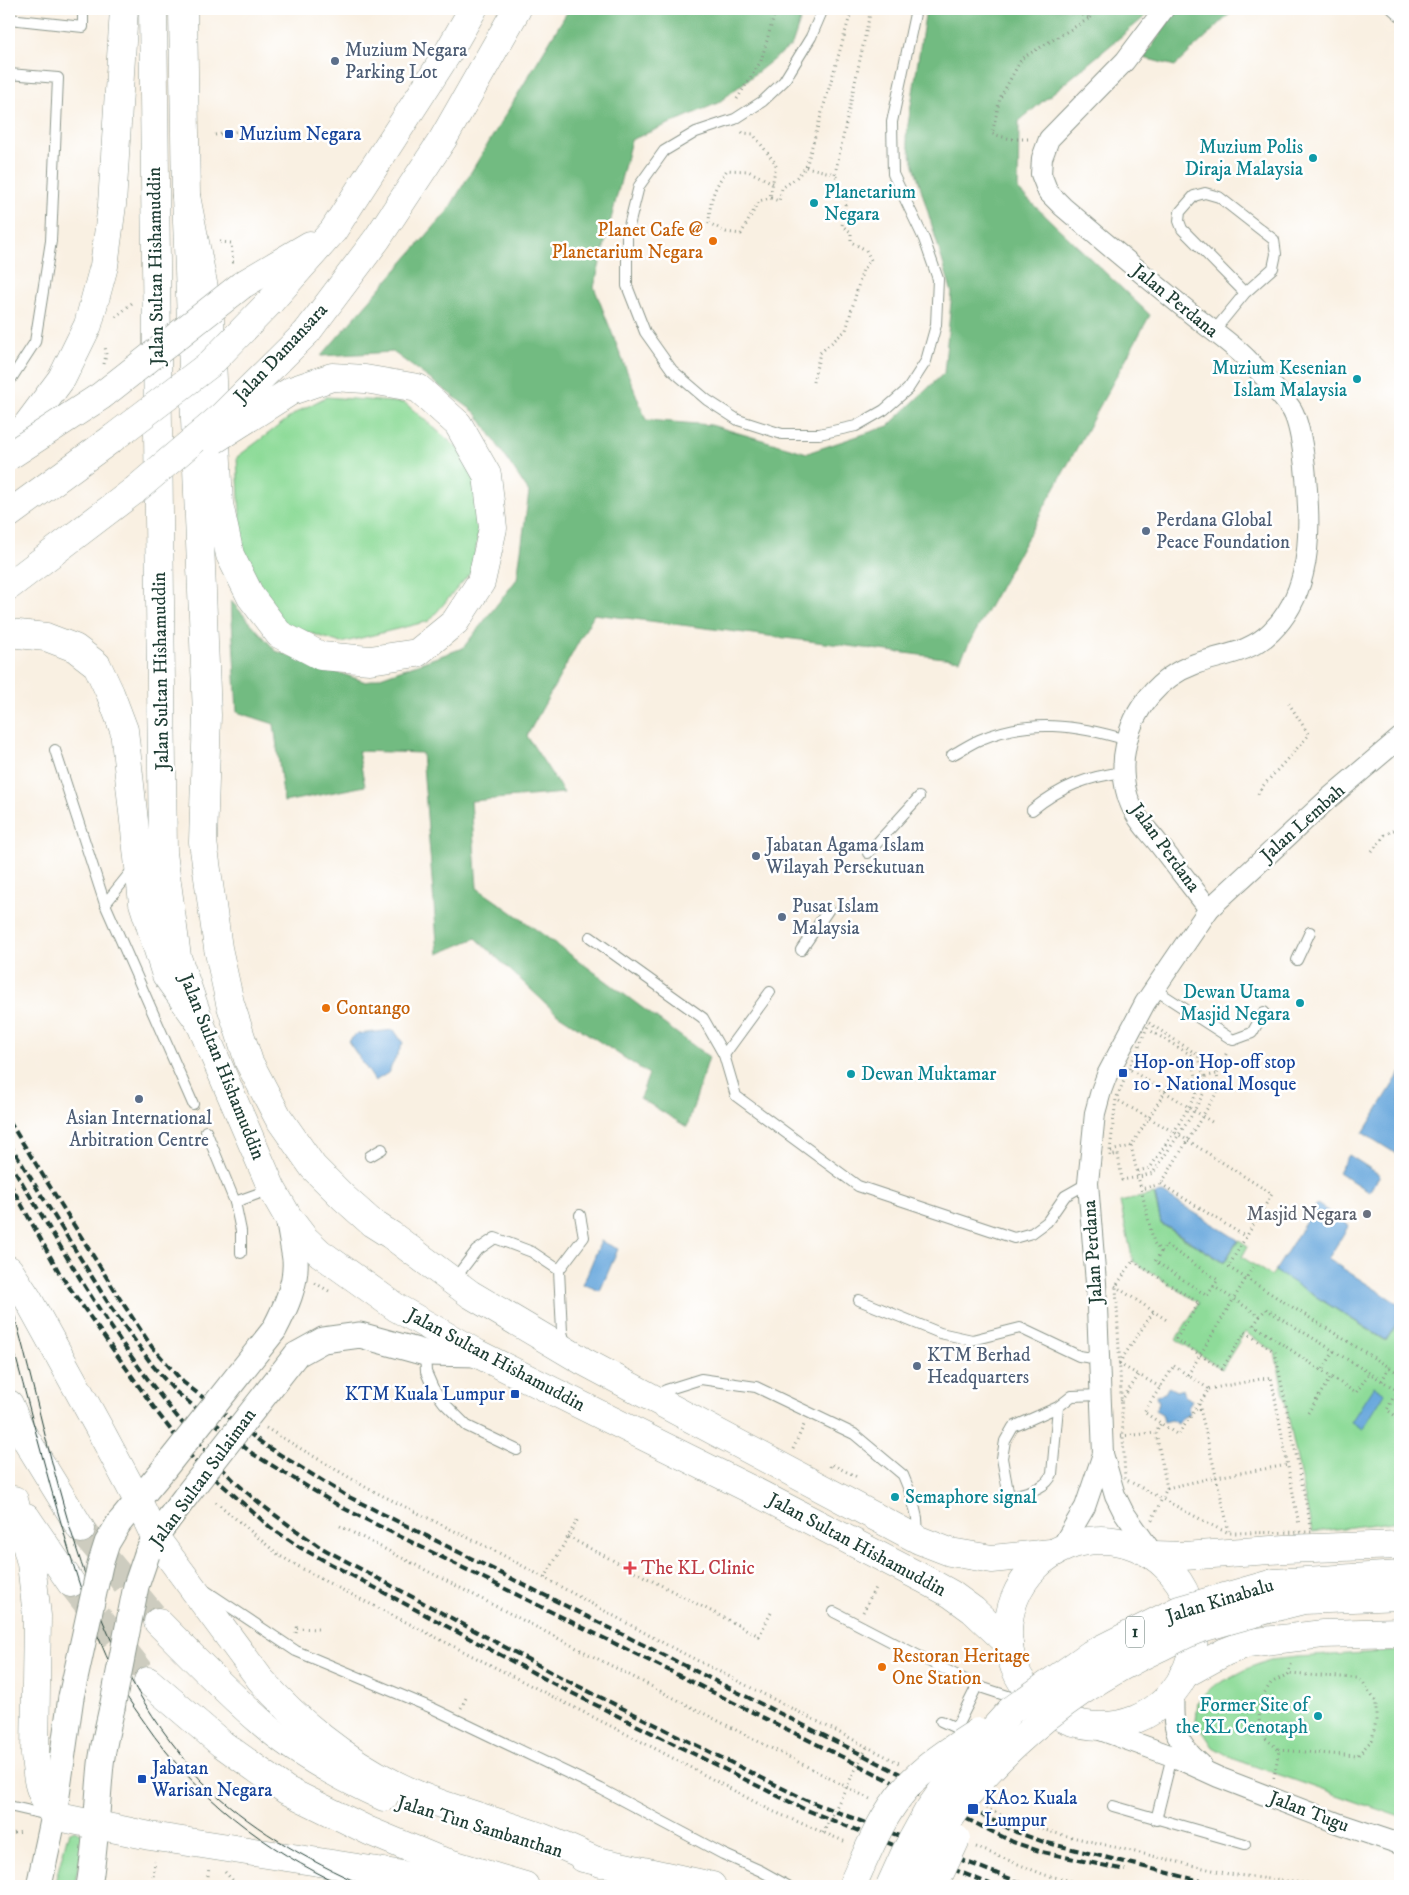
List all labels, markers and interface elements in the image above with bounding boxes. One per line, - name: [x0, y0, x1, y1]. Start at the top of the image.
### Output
- place label: Muzium Negara Parking Lot: [345, 39, 467, 84]
- marker: Muzium Negara Parking Lot: [329, 55, 341, 67]
- place label: Muzium Negara: [239, 123, 361, 146]
- marker: Muzium Negara: [223, 128, 235, 140]
- place label: Muzium Polis Diraja Malaysia: [1185, 136, 1303, 181]
- marker: Muzium Polis Diraja Malaysia: [1307, 152, 1319, 164]
- street label: Jalan Sultan Hishamuddin: [143, 167, 169, 367]
- place label: Planetarium Negara: [824, 181, 916, 226]
- marker: Planetarium Negara: [808, 197, 820, 209]
- place label: Planet Cafe @ Planetarium Negara: [551, 219, 703, 264]
- marker: Planet Cafe @ Planetarium Negara: [707, 235, 719, 247]
- street label: Jalan Perdana: [1126, 258, 1223, 343]
- street label: Jalan Damansara: [228, 299, 333, 409]
- place label: Muzium Kesenian Islam Malaysia: [1212, 357, 1347, 402]
- marker: Muzium Kesenian Islam Malaysia: [1351, 373, 1363, 385]
- place label: Perdana Global Peace Foundation: [1156, 509, 1290, 554]
- marker: Perdana Global Peace Foundation: [1140, 525, 1152, 537]
- street label: Jalan Sultan Hishamuddin: [148, 572, 174, 772]
- street label: Jalan Lembah: [1255, 779, 1350, 868]
- street label: Jalan Perdana: [1124, 797, 1205, 897]
- place label: Jabatan Agama Islam Wilayah Persekutuan: [764, 834, 925, 879]
- marker: Jabatan Agama Islam Wilayah Persekutuan: [750, 850, 762, 862]
- place label: Pusat Islam Malaysia: [792, 895, 879, 940]
- marker: Pusat Islam Malaysia: [776, 911, 788, 923]
- street label: Jalan Sultan Hishamuddin: [173, 969, 270, 1163]
- place label: Dewan Utama Masjid Negara: [1180, 981, 1290, 1026]
- place label: Contango: [336, 997, 410, 1020]
- marker: Dewan Utama Masjid Negara: [1294, 997, 1306, 1009]
- marker: Contango: [320, 1002, 332, 1014]
- place label: Hop-on Hop-off stop 10 - National Mosque: [1133, 1051, 1296, 1097]
- place label: Dewan Muktamar: [861, 1063, 996, 1086]
- marker: Hop-on Hop-off stop 10 - National Mosque: [1117, 1067, 1129, 1079]
- marker: Dewan Muktamar: [845, 1068, 857, 1080]
- marker: Asian International Arbitration Centre: [133, 1093, 145, 1105]
- place label: Asian International Arbitration Centre: [66, 1107, 212, 1152]
- street label: Jalan Perdana: [1078, 1199, 1108, 1307]
- place label: Masjid Negara: [1247, 1203, 1357, 1226]
- marker: Masjid Negara: [1361, 1208, 1373, 1220]
- street label: Jalan Sultan Hishamuddin: [401, 1302, 589, 1417]
- place label: KTM Berhad Headquarters: [927, 1344, 1031, 1390]
- marker: KTM Berhad Headquarters: [911, 1360, 923, 1372]
- place label: KTM Kuala Lumpur: [345, 1383, 505, 1406]
- marker: KTM Kuala Lumpur: [509, 1388, 521, 1400]
- street label: Jalan Sultan Sulaiman: [144, 1404, 261, 1554]
- place label: Semaphore signal: [905, 1486, 1037, 1509]
- street label: Jalan Sultan Hishamuddin: [762, 1487, 950, 1602]
- marker: Semaphore signal: [889, 1491, 901, 1503]
- place label: The KL Clinic: [641, 1557, 755, 1580]
- marker: The KL Clinic: [623, 1561, 637, 1575]
- street label: Jalan Kinabalu: [1162, 1574, 1276, 1629]
- road number: 1: [1126, 1616, 1144, 1648]
- place label: Restoran Heritage One Station: [892, 1645, 1030, 1690]
- marker: Restoran Heritage One Station: [876, 1661, 888, 1673]
- place label: Former Site of the KL Cenotaph: [1176, 1694, 1311, 1739]
- marker: Former Site of the KL Cenotaph: [1312, 1710, 1324, 1722]
- place label: Jabatan Warisan Negara: [150, 1757, 272, 1802]
- marker: Jabatan Warisan Negara: [136, 1773, 148, 1785]
- street label: Jalan Tugu: [1264, 1786, 1352, 1838]
- place label: KA02 Kuala Lumpur: [984, 1787, 1077, 1832]
- street label: Jalan Tun Sambanthan: [392, 1790, 566, 1863]
- marker: KA02 Kuala Lumpur: [966, 1802, 980, 1816]

